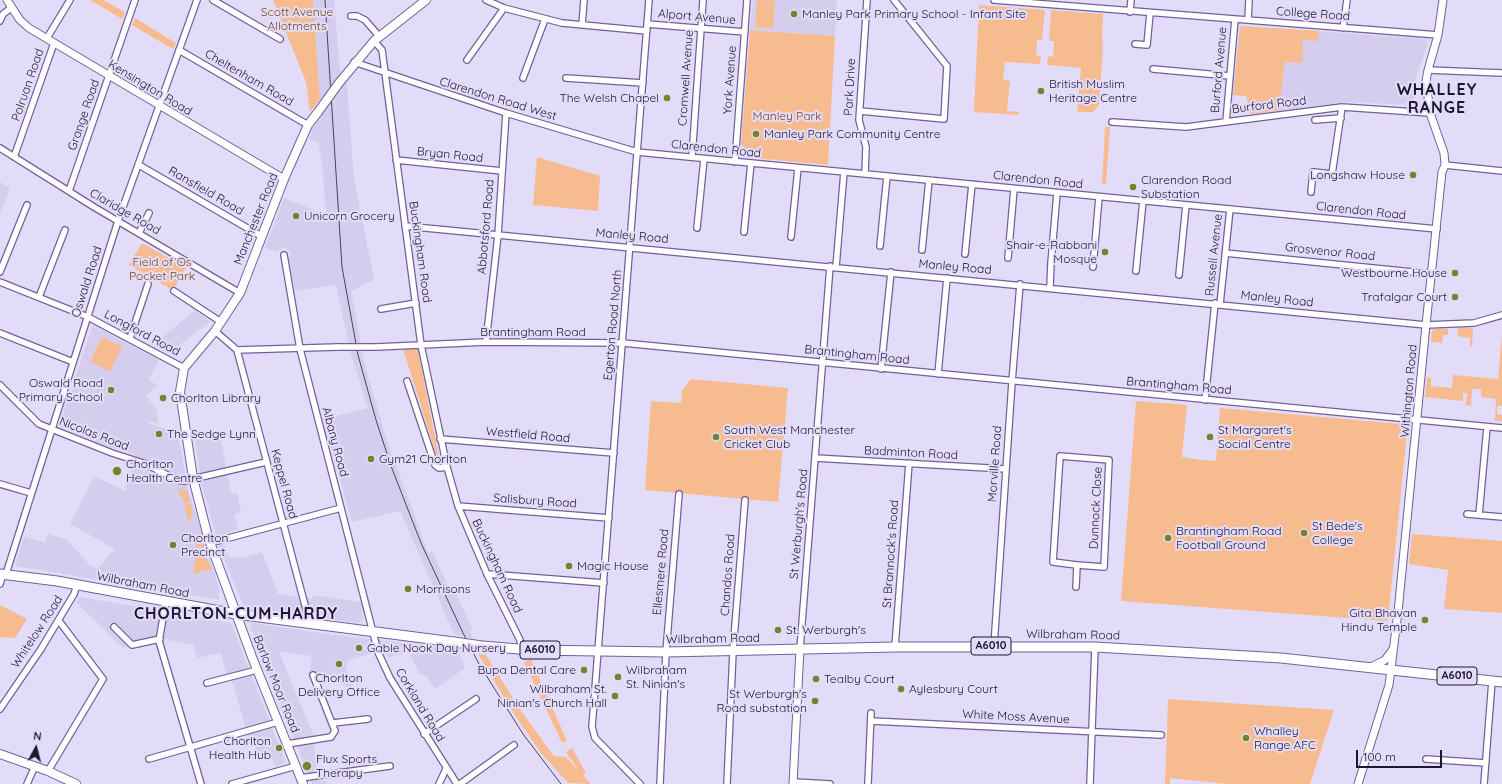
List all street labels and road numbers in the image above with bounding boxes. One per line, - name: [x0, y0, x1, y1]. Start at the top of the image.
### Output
- street label: College Road: [1275, 4, 1351, 24]
- street label: Alport Avenue: [657, 6, 737, 28]
- street label: Burford Avenue: [1208, 26, 1230, 114]
- street label: Cromwell Avenue: [675, 30, 697, 126]
- street label: York Avenue: [720, 45, 740, 115]
- street label: Polruan Road: [9, 47, 47, 123]
- street label: Cheltenham Road: [202, 47, 296, 109]
- street label: Kensington Road: [105, 57, 195, 119]
- street label: Park Drive: [841, 58, 859, 116]
- street label: Clarendon Road West: [438, 74, 558, 124]
- street label: Grange Road: [65, 78, 103, 152]
- street label: Burford Road: [1231, 93, 1307, 117]
- street label: Clarendon Road: [670, 137, 762, 161]
- street label: Bryan Road: [416, 144, 484, 166]
- street label: Ransfield Road: [166, 164, 246, 218]
- street label: Clarendon Road: [992, 168, 1084, 192]
- street label: Manchester Road: [231, 171, 281, 267]
- street label: Abbotsford Road: [475, 179, 497, 275]
- street label: Claridge Road: [87, 186, 163, 238]
- street label: Clarendon Road: [1315, 199, 1407, 223]
- street label: Buckingham Road: [406, 200, 434, 304]
- street label: Russell Avenue: [1203, 213, 1225, 297]
- street label: Manley Road: [595, 226, 669, 246]
- street label: Grosvenor Road: [1284, 240, 1376, 264]
- street label: Oswald Road: [69, 245, 105, 319]
- street label: Manley Road: [918, 257, 992, 277]
- street label: Egerton Road North: [601, 269, 625, 381]
- street label: Manley Road: [1240, 288, 1314, 310]
- street label: Longford Road: [102, 307, 182, 359]
- street label: Brantingham Road: [480, 325, 586, 339]
- street label: Brantingham Road: [804, 342, 910, 368]
- street label: Withington Road: [1398, 344, 1420, 438]
- street label: Brantingham Road: [1126, 374, 1232, 398]
- street label: Albany Road: [319, 405, 351, 479]
- street label: Nicolas Road: [57, 414, 131, 454]
- street label: Westfield Road: [485, 424, 571, 446]
- street label: Morville Road: [985, 425, 1005, 503]
- street label: Badminton Road: [864, 443, 958, 463]
- street label: Keppel Road: [268, 447, 300, 521]
- street label: Dunnock Close: [1087, 466, 1105, 550]
- street label: St Werburgh's Road: [787, 468, 811, 580]
- street label: Salisbury Road: [493, 491, 577, 511]
- street label: St Brannock's Road: [880, 499, 902, 609]
- street label: Buckingham Road: [469, 517, 525, 615]
- street label: Ellesmere Road: [650, 528, 672, 616]
- street label: Chandos Road: [718, 534, 738, 616]
- street label: Wilbraham Road: [95, 569, 191, 601]
- street label: Whitelow Road: [8, 593, 66, 671]
- street label: Wilbraham Road: [1026, 627, 1120, 643]
- street label: Wilbraham Road: [666, 631, 760, 647]
- street label: Barlow Moor Road: [250, 633, 302, 735]
- road number: A6010: [971, 637, 1011, 655]
- road number: A6010: [520, 641, 560, 659]
- street label: Corkland Road: [392, 666, 448, 744]
- road number: A6010: [1437, 667, 1477, 685]
- street label: White Moss Avenue: [962, 707, 1070, 727]

